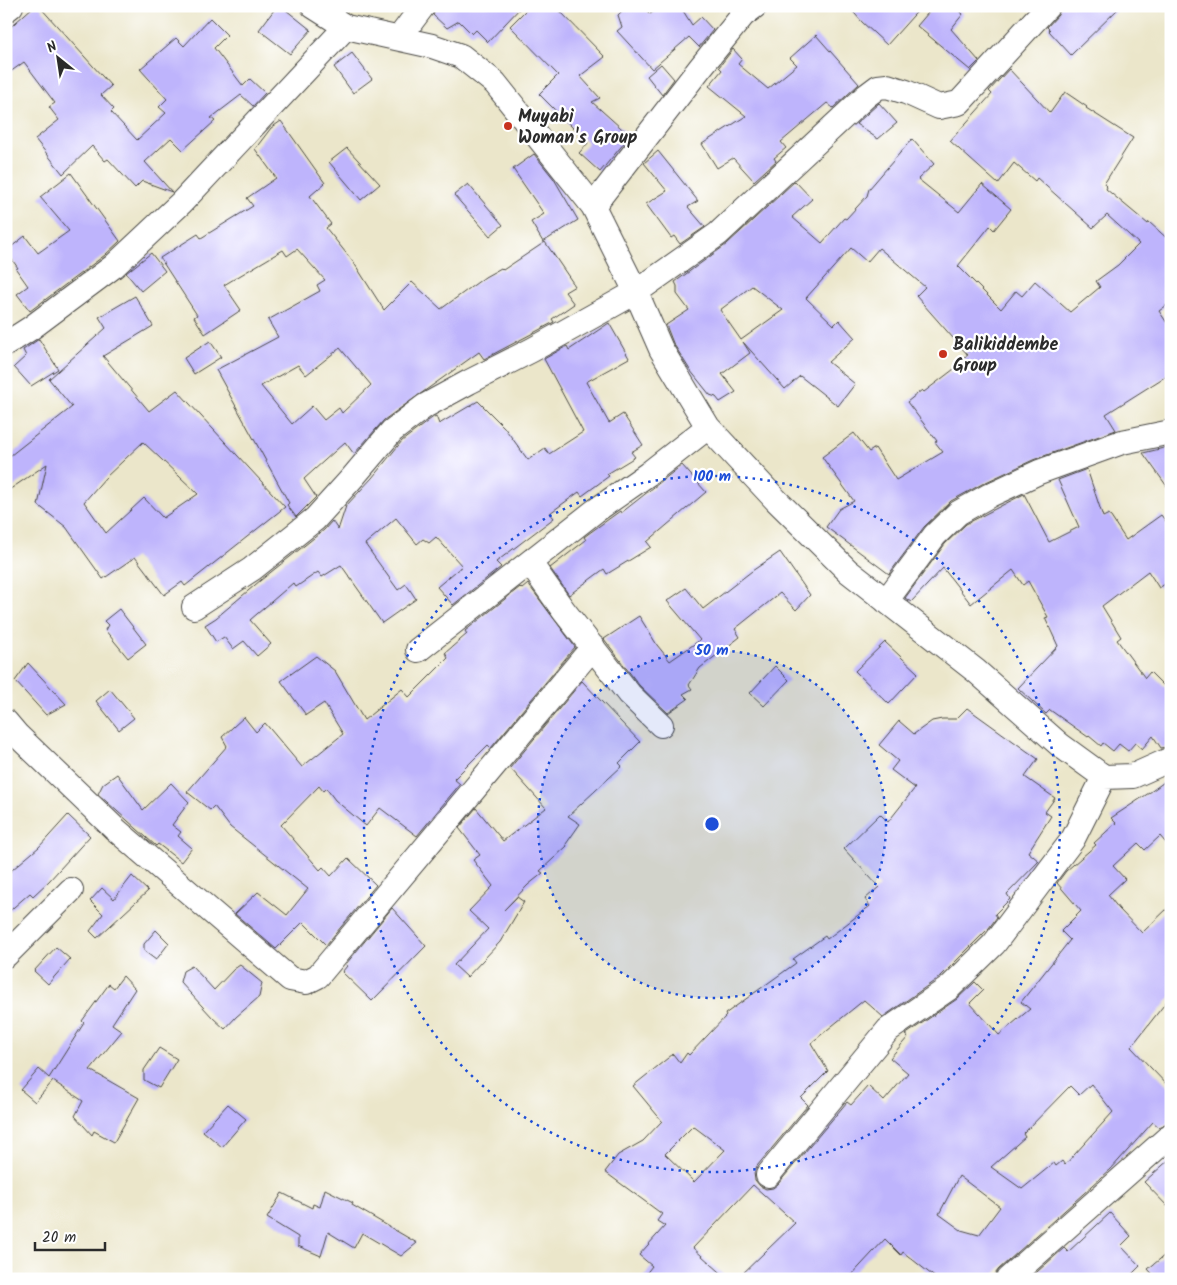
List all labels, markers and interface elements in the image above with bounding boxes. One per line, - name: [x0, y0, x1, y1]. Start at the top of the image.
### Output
- north arrow: [32, 32, 82, 82]
- text: N: [43, 36, 61, 59]
- place label: Muyabi Woman's Group: [518, 103, 638, 153]
- marker: Muyabi Woman's Group: [502, 120, 514, 132]
- place label: Balikiddembe Group: [953, 331, 1059, 381]
- marker: Balikiddembe Group: [937, 348, 949, 360]
- text: 100 m: [693, 465, 731, 489]
- text: 50 m: [694, 639, 729, 663]
- centre of rings: [703, 815, 721, 833]
- scale bar: [35, 1220, 105, 1252]
- text: 20 m: [42, 1226, 76, 1250]

